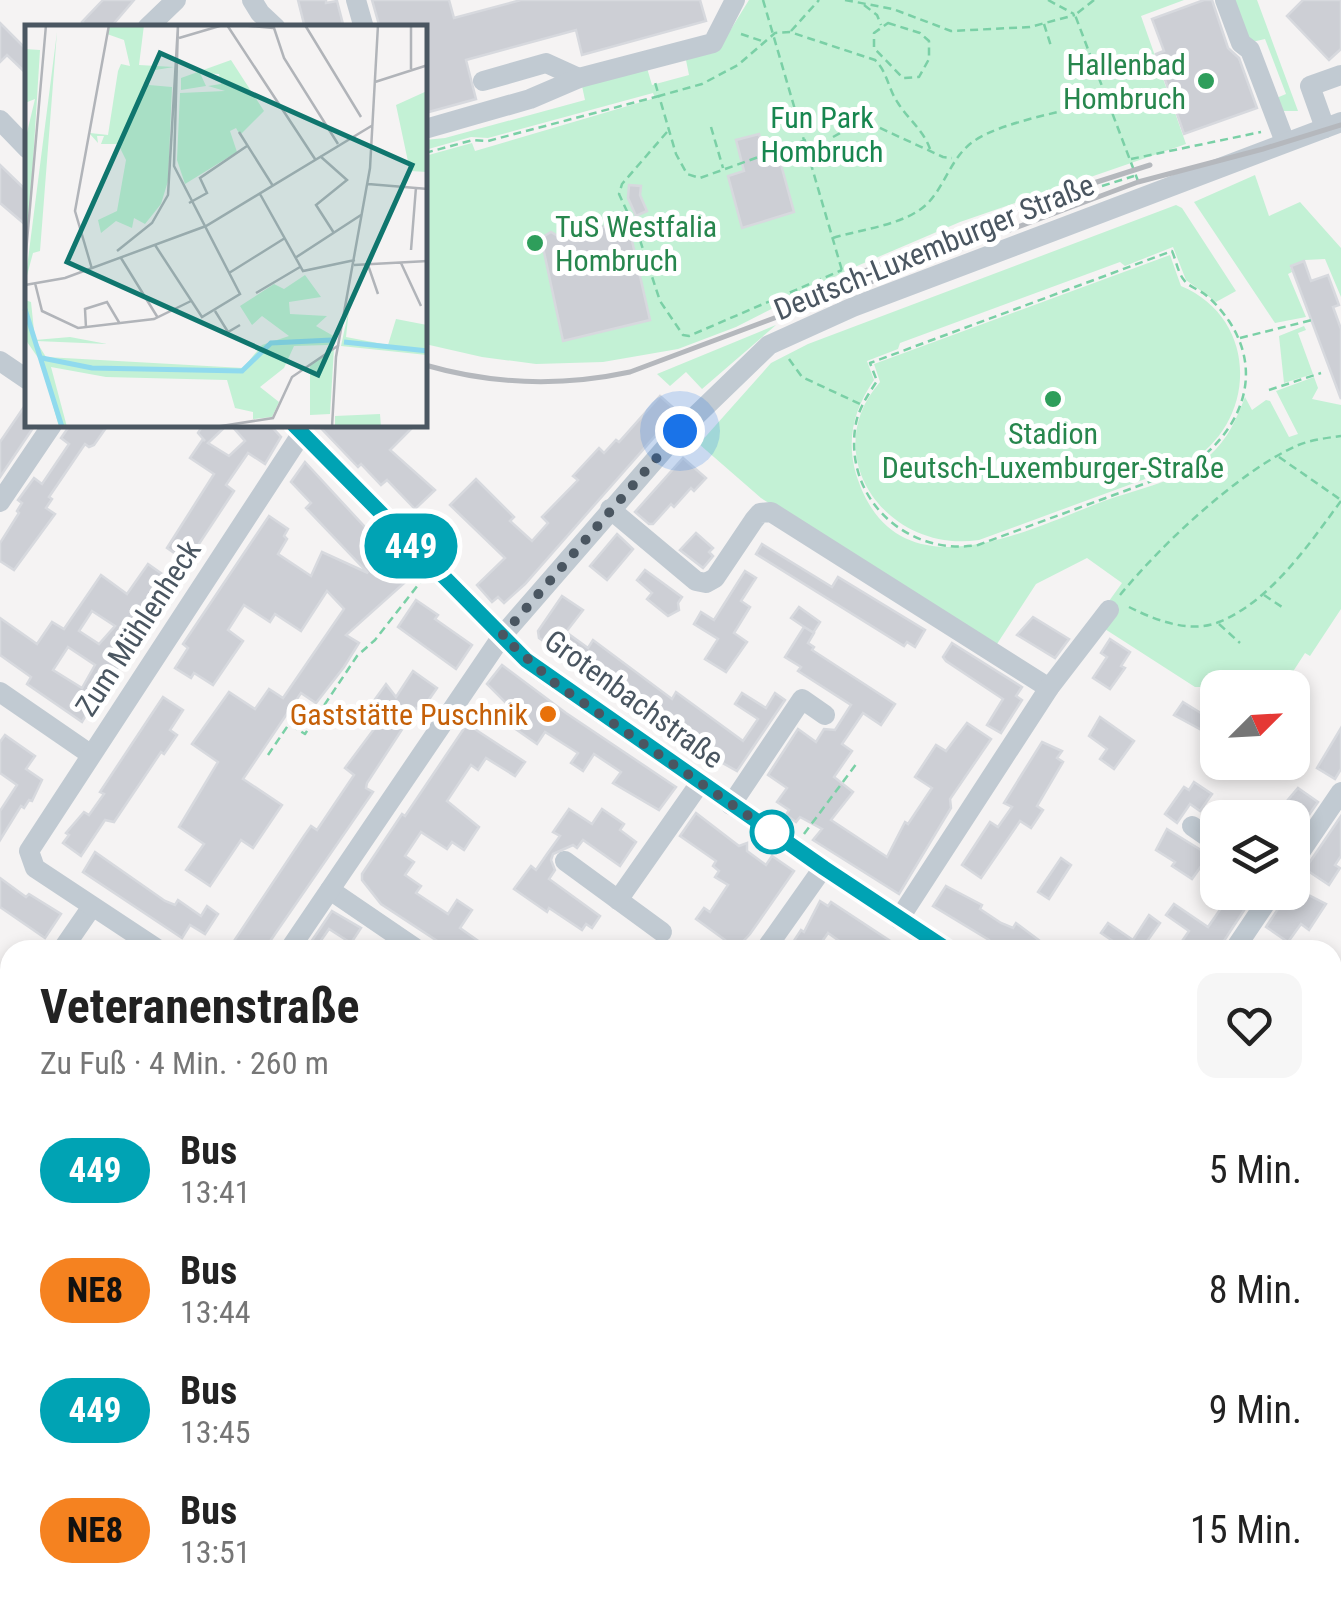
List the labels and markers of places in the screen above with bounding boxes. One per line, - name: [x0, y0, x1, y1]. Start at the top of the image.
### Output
- place label: Hallenbad Hombruch: [1063, 47, 1186, 116]
- marker: Hallenbad Hombruch: [1195, 70, 1217, 92]
- place label: TuS Westfalia Hombruch: [555, 209, 717, 278]
- marker: TuS Westfalia Hombruch: [524, 232, 546, 254]
- marker: Stadion Deutsch-Luxemburger-Straße: [1042, 388, 1064, 410]
- place label: Stadion Deutsch-Luxemburger-Straße: [882, 416, 1224, 485]
- place label: Gaststätte Puschnik: [290, 697, 528, 732]
- marker: Gaststätte Puschnik: [537, 703, 559, 725]
- unlabelled marker: [751, 811, 793, 853]

